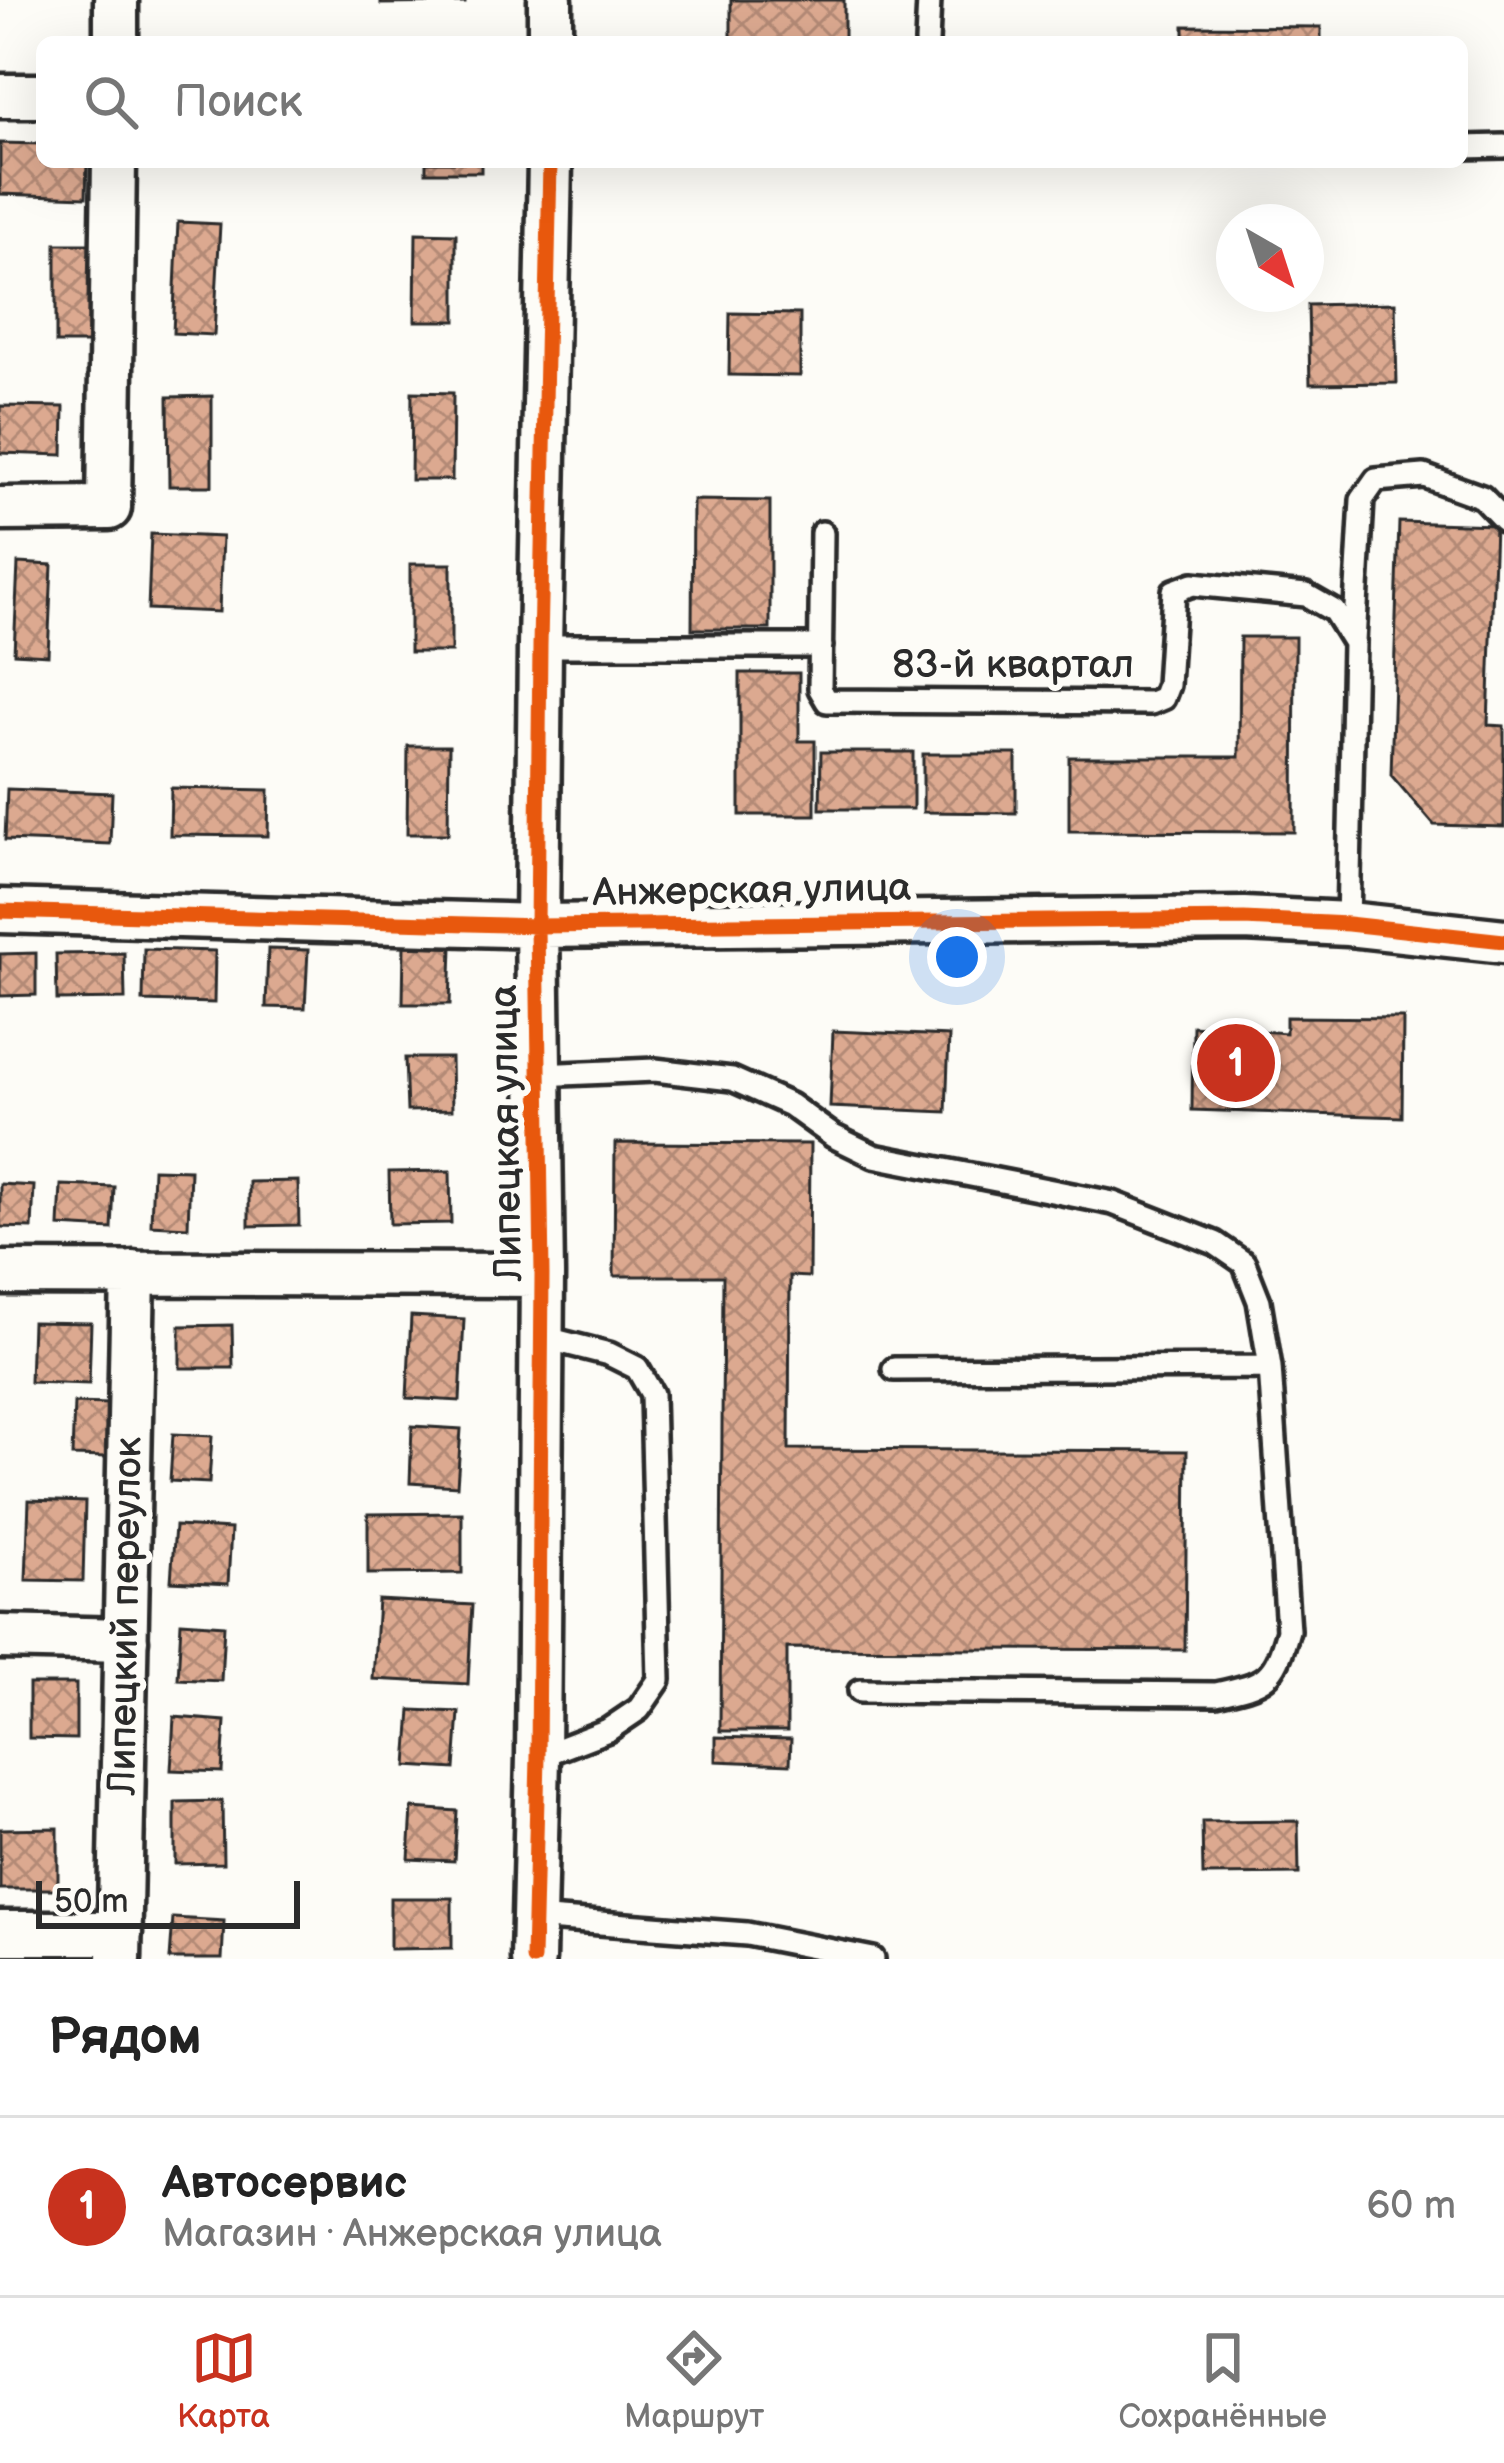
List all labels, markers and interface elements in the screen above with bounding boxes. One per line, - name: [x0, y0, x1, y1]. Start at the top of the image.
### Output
- search box: [36, 36, 1468, 168]
- icon: search: [78, 69, 144, 135]
- text: Поиск: [174, 75, 302, 130]
- north arrow: [1216, 204, 1324, 312]
- street label: 83-й квартал: [892, 642, 1134, 689]
- street label: Анжерская улица: [591, 865, 912, 917]
- your location: [927, 927, 987, 987]
- street label: Липецкая улица: [481, 984, 533, 1283]
- pin: 1: [1197, 1018, 1275, 1108]
- street label: Липецкий переулок: [99, 1436, 153, 1797]
- scale bar: [36, 1875, 300, 1928]
- text: 50 m: [54, 1882, 129, 1922]
- text: Рядом: [48, 2007, 202, 2068]
- text: Автосервис: [162, 2156, 407, 2211]
- text: 1: [79, 2183, 95, 2230]
- text: 60 m: [1366, 2183, 1456, 2230]
- text: Магазин · Анжерская улица: [162, 2211, 662, 2258]
- tab: Карта: [177, 2325, 270, 2437]
- tab: Маршрут: [624, 2325, 764, 2437]
- tab: Сохранённые: [1118, 2325, 1327, 2437]

